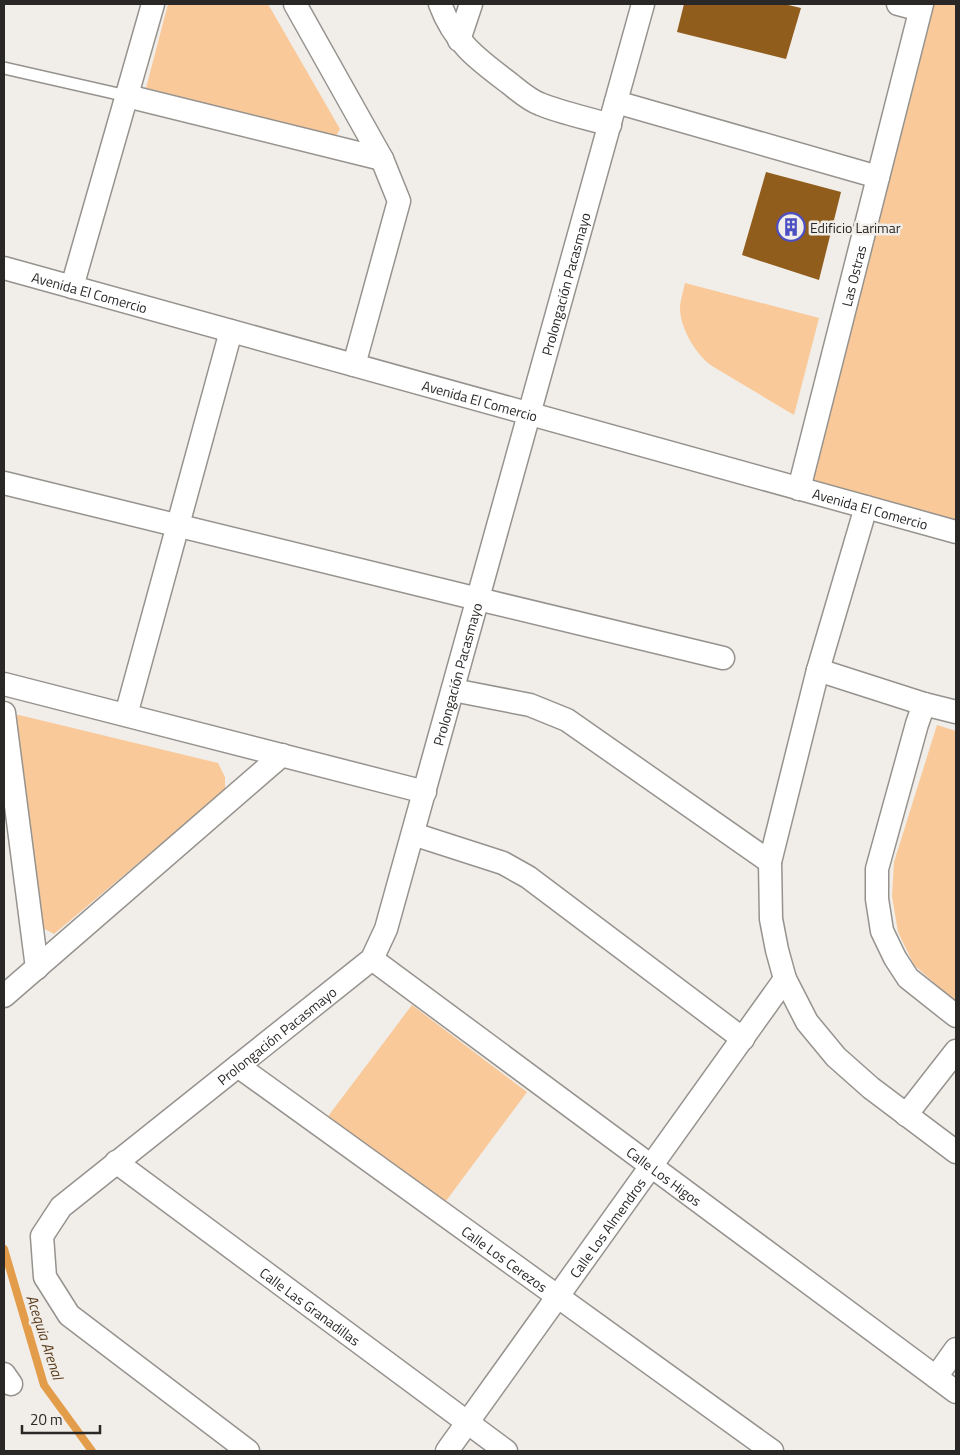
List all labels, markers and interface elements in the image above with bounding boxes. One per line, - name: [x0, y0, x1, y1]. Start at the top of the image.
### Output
- street label: Prolongación Pacasmayo: [535, 210, 595, 358]
- building icon: Edificio Larimar: [776, 212, 806, 242]
- place label: Edificio Larimar: [810, 217, 901, 238]
- street label: Las Ostras: [835, 243, 871, 309]
- street label: Avenida El Comercio: [30, 266, 150, 318]
- street label: Avenida El Comercio: [420, 374, 540, 426]
- street label: Avenida El Comercio: [810, 482, 930, 534]
- street label: Prolongación Pacasmayo: [427, 600, 487, 748]
- street label: Prolongación Pacasmayo: [212, 981, 341, 1089]
- street label: Calle Los Higos: [623, 1141, 706, 1211]
- street label: Calle Los Almendros: [564, 1173, 650, 1282]
- street label: Calle Los Cerezos: [458, 1220, 552, 1297]
- street label: Calle Las Granadillas: [256, 1262, 365, 1350]
- water label: Acequia Arenal: [20, 1292, 70, 1384]
- scale bar: [22, 1402, 100, 1434]
- text: 20 m: [30, 1408, 63, 1431]

